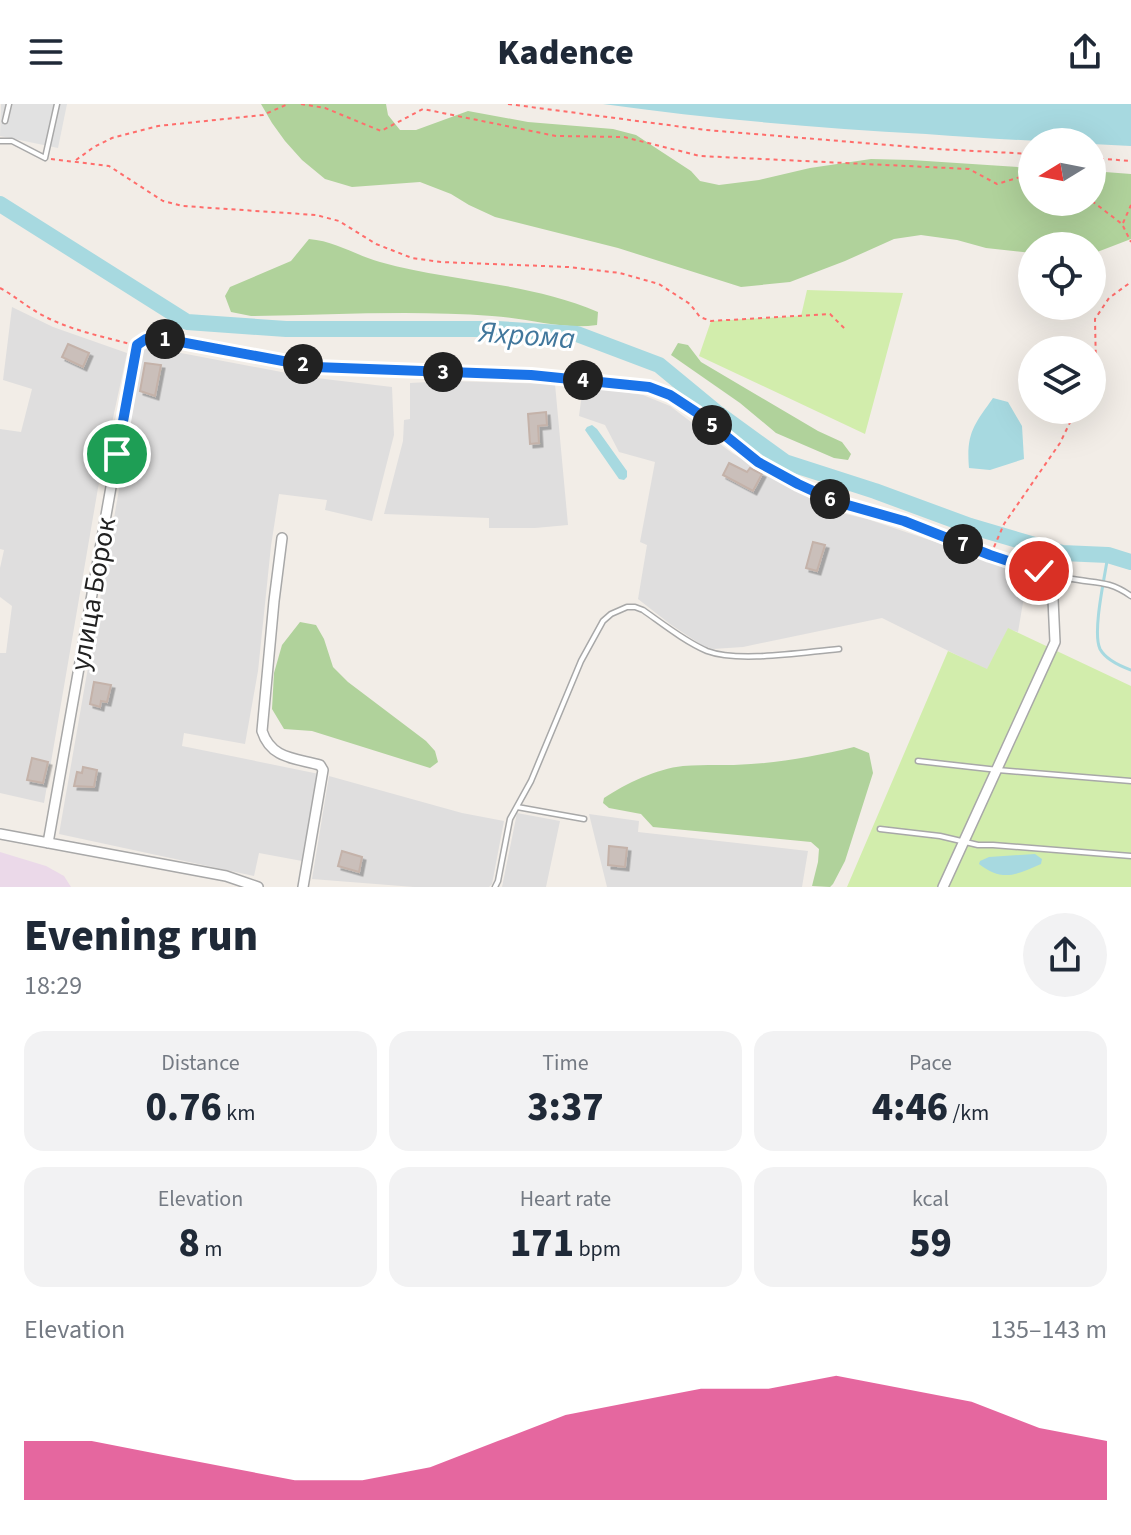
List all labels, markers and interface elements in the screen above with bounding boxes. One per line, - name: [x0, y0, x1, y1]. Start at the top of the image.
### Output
- text: Kadence: [497, 27, 634, 78]
- icon: menu: [24, 30, 68, 74]
- icon: share: [1063, 30, 1107, 74]
- north arrow: [1018, 128, 1106, 216]
- map controls: [1018, 128, 1106, 424]
- button: locate: [1018, 232, 1106, 320]
- water label: Яхрома: [476, 311, 577, 360]
- pin: 1: [145, 319, 185, 359]
- text: 1: [159, 323, 171, 355]
- button: layers: [1018, 336, 1106, 424]
- pin: 2: [283, 344, 323, 384]
- text: 2: [297, 348, 309, 380]
- pin: 3: [423, 352, 463, 392]
- text: 3: [437, 356, 449, 388]
- pin: 4: [563, 360, 603, 400]
- text: 4: [577, 364, 589, 396]
- pin: 5: [692, 405, 732, 445]
- text: 5: [706, 409, 718, 441]
- pin: [83, 420, 151, 488]
- icon: arrive: [95, 432, 139, 476]
- pin: 6: [810, 479, 850, 519]
- text: 6: [824, 483, 836, 515]
- street label: улица Борок: [60, 514, 126, 674]
- pin: 7: [943, 524, 983, 564]
- text: 7: [957, 528, 969, 560]
- pin: [1005, 537, 1073, 605]
- icon: check: [1017, 549, 1061, 593]
- text: Evening run: [24, 905, 258, 968]
- button: share: [1023, 913, 1107, 997]
- text: 18:29: [24, 967, 82, 1004]
- text: Distance: [161, 1047, 240, 1079]
- text: Time: [542, 1047, 589, 1079]
- text: Pace: [909, 1047, 952, 1079]
- text: 0.76: [145, 1079, 222, 1136]
- text: 3:37: [527, 1079, 604, 1136]
- text: 4:46: [872, 1079, 948, 1136]
- text: km: [222, 1097, 256, 1129]
- text: /km: [948, 1097, 989, 1129]
- text: Elevation: [158, 1183, 243, 1215]
- text: Heart rate: [520, 1183, 611, 1215]
- text: kcal: [912, 1183, 949, 1215]
- text: 8: [178, 1215, 200, 1272]
- text: 171: [510, 1215, 574, 1272]
- text: 59: [909, 1215, 952, 1272]
- text: m: [200, 1233, 223, 1265]
- text: bpm: [574, 1233, 621, 1265]
- text: Elevation: [24, 1311, 125, 1348]
- text: 135–143 m: [990, 1311, 1107, 1348]

